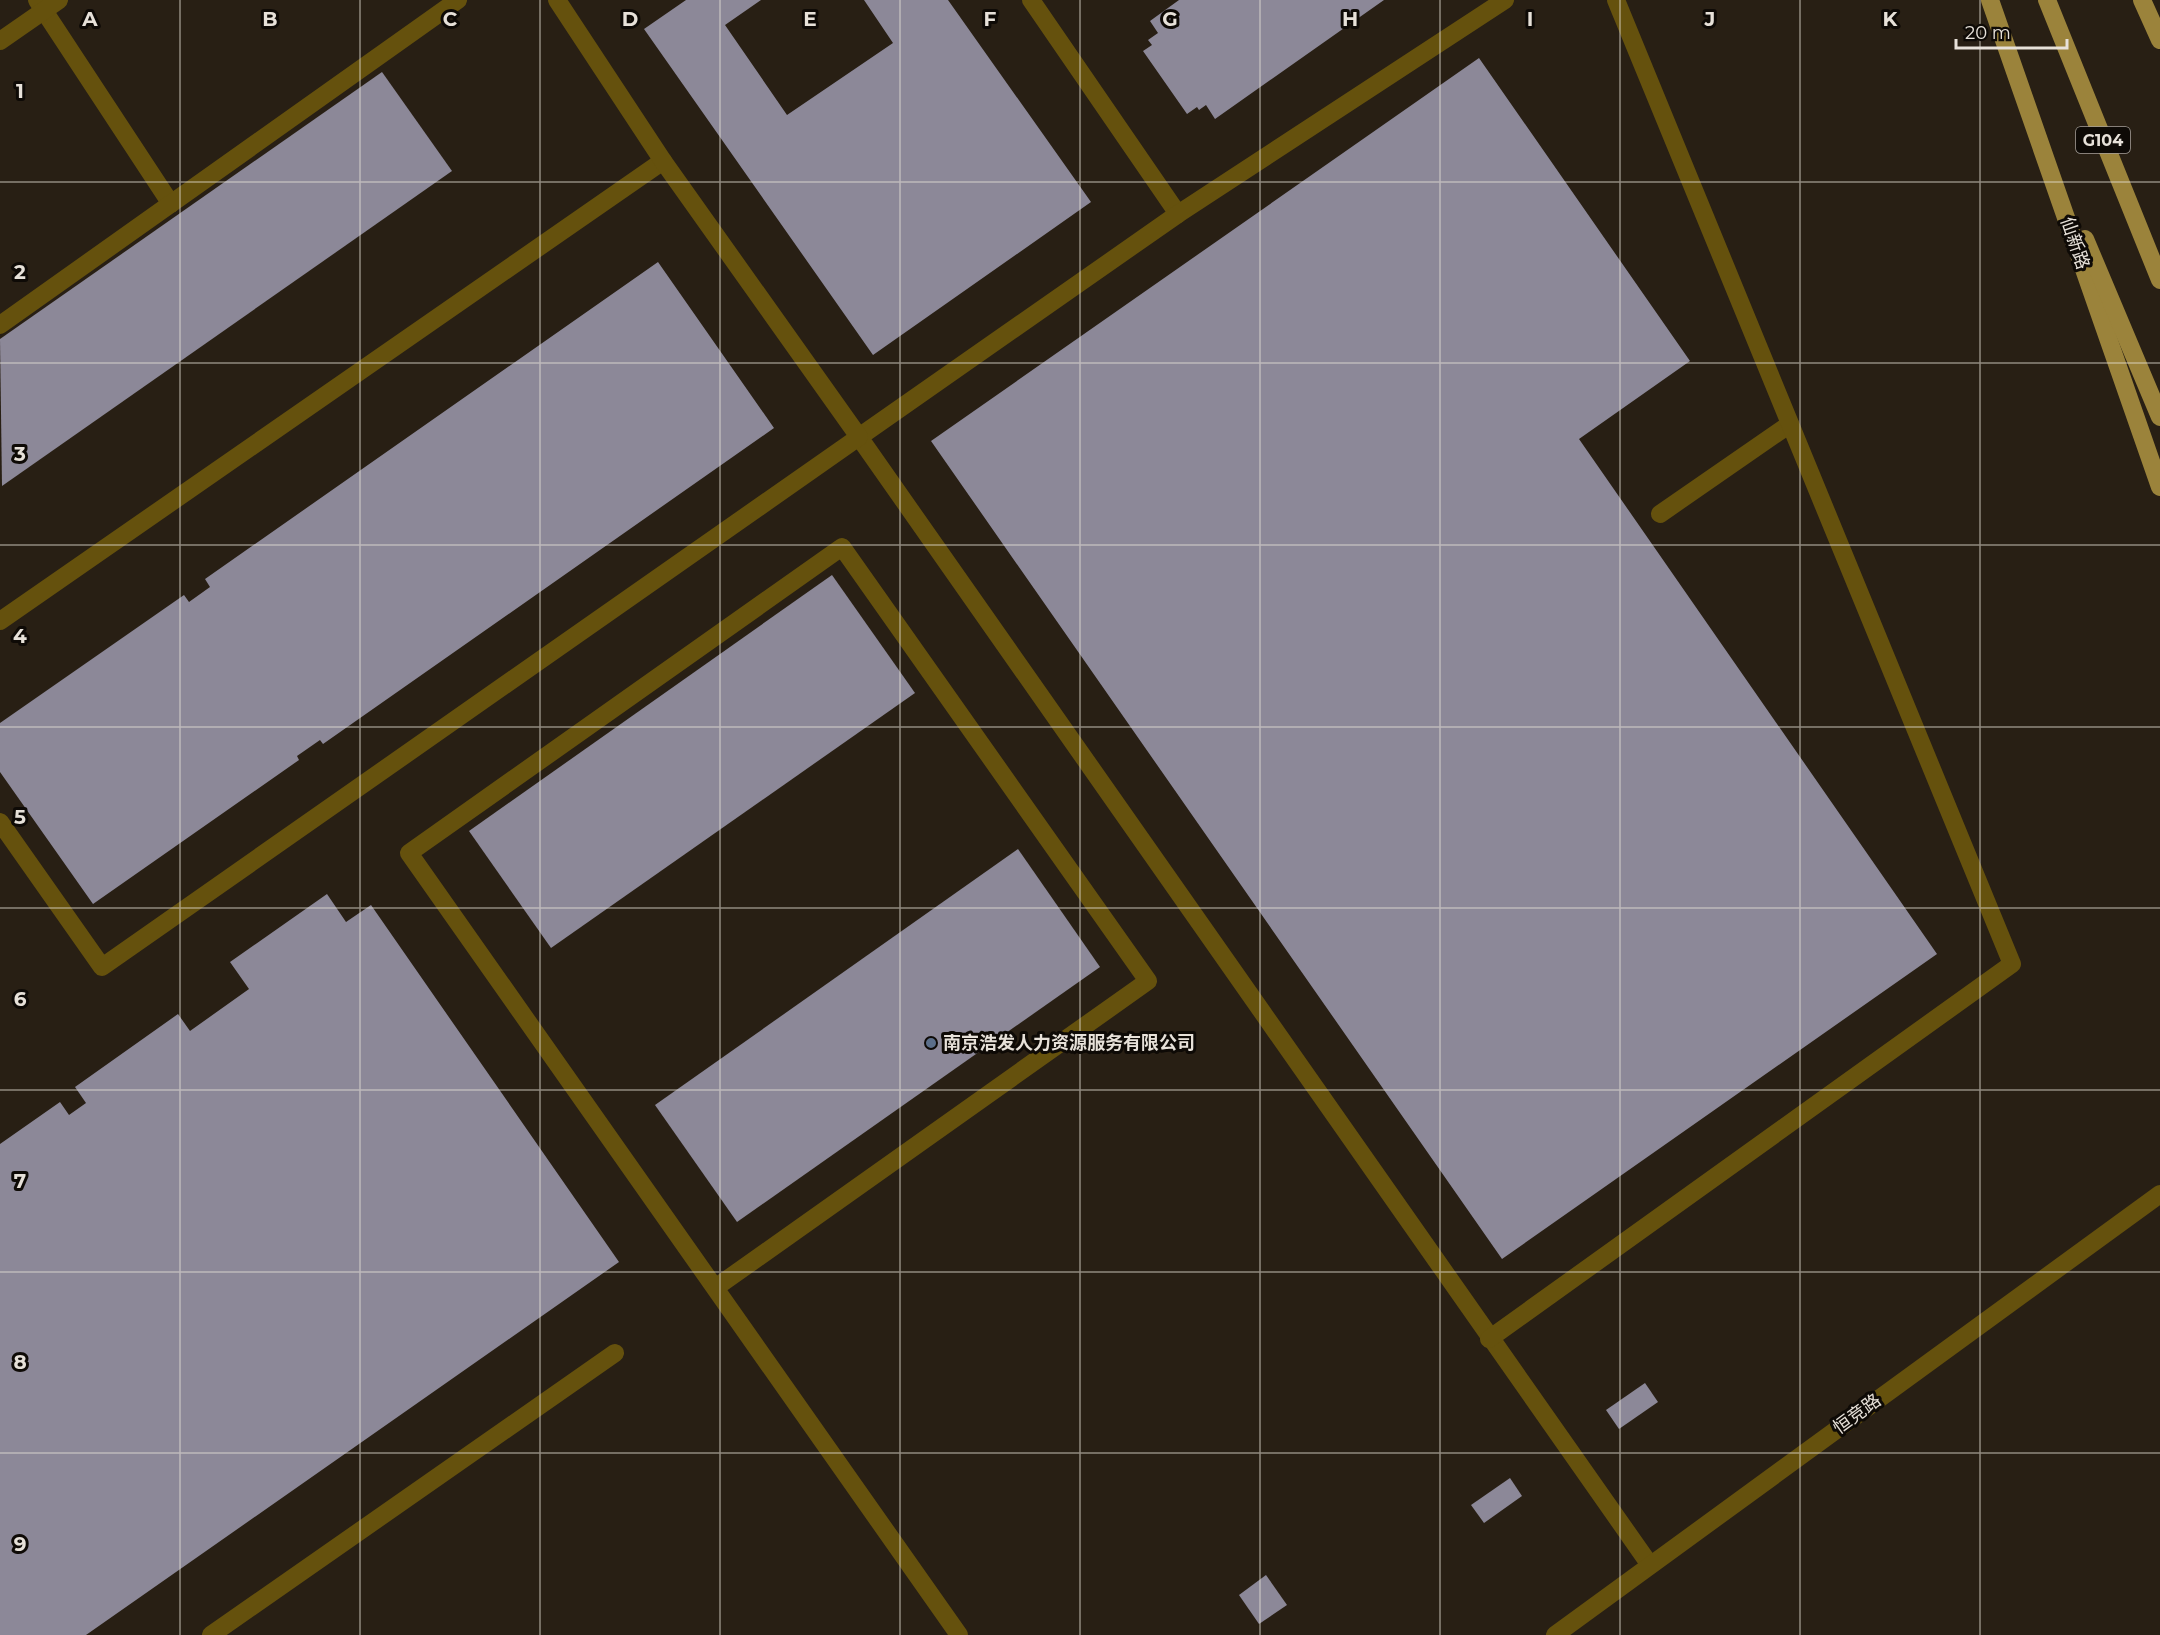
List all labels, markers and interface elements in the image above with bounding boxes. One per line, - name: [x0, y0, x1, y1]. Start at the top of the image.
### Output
- text: A: [81, 7, 98, 31]
- text: B: [262, 7, 278, 31]
- text: C: [443, 7, 458, 31]
- text: D: [622, 7, 638, 31]
- text: E: [803, 7, 817, 31]
- text: F: [984, 7, 997, 31]
- text: G: [1162, 7, 1178, 31]
- text: H: [1342, 7, 1358, 31]
- text: I: [1527, 7, 1533, 31]
- text: J: [1704, 7, 1715, 31]
- text: K: [1883, 7, 1899, 31]
- scale bar: [1956, 12, 2067, 50]
- text: 20 m: [1965, 22, 2011, 44]
- text: 1: [16, 79, 24, 103]
- road number: G104: [2076, 127, 2130, 153]
- street label: 仙新路: [2056, 214, 2094, 272]
- text: 2: [14, 260, 26, 284]
- text: 3: [13, 442, 26, 466]
- text: 4: [13, 624, 27, 648]
- text: 5: [14, 805, 26, 829]
- text: 6: [14, 987, 27, 1011]
- place label: 南京浩发人力资源服务有限公司: [943, 1032, 1195, 1054]
- marker: 南京浩发人力资源服务有限公司: [924, 1036, 938, 1050]
- text: 7: [14, 1169, 26, 1193]
- text: 8: [13, 1350, 27, 1374]
- street label: 恒竞路: [1829, 1389, 1885, 1439]
- text: 9: [14, 1532, 26, 1556]

